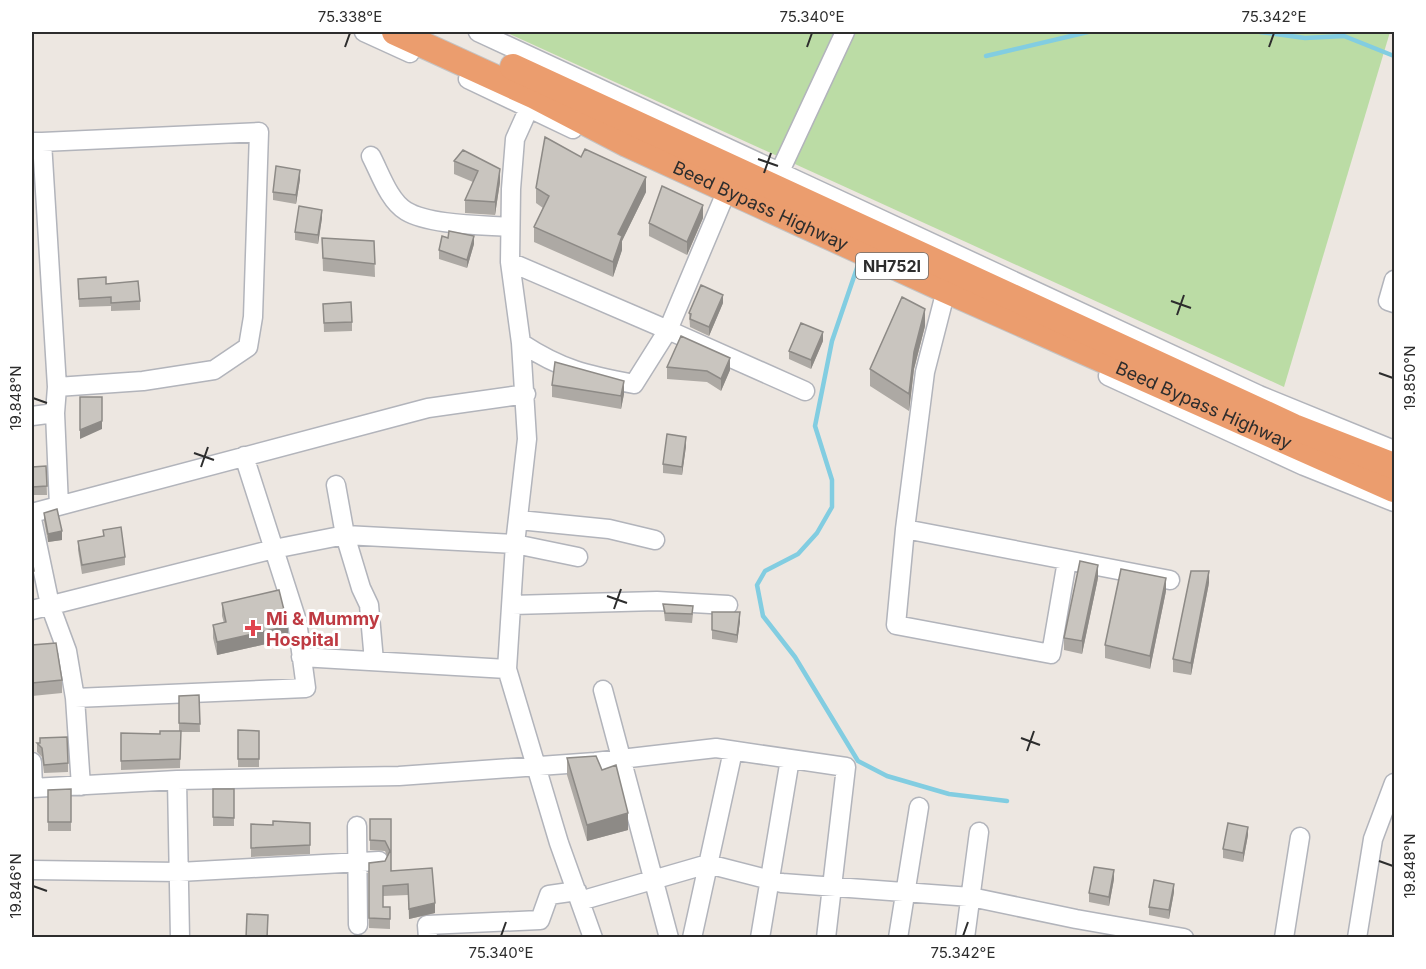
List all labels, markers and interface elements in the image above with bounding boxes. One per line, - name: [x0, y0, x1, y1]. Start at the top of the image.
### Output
- text: 75.338°E: [318, 7, 382, 26]
- text: 75.340°E: [779, 7, 845, 26]
- text: 75.342°E: [1242, 7, 1306, 26]
- street label: Beed Bypass Highway: [670, 156, 852, 254]
- road number: NH752I: [856, 253, 928, 279]
- text: 19.850°N: [1400, 345, 1419, 411]
- street label: Beed Bypass Highway: [1113, 356, 1295, 453]
- text: 19.848°N: [6, 365, 25, 431]
- place label: Mi & Mummy Hospital: [266, 608, 380, 650]
- marker: Mi & Mummy Hospital: [244, 619, 262, 637]
- text: 19.848°N: [1400, 833, 1419, 899]
- text: 19.846°N: [6, 853, 25, 919]
- text: 75.340°E: [468, 943, 534, 962]
- text: 75.342°E: [931, 943, 995, 962]

